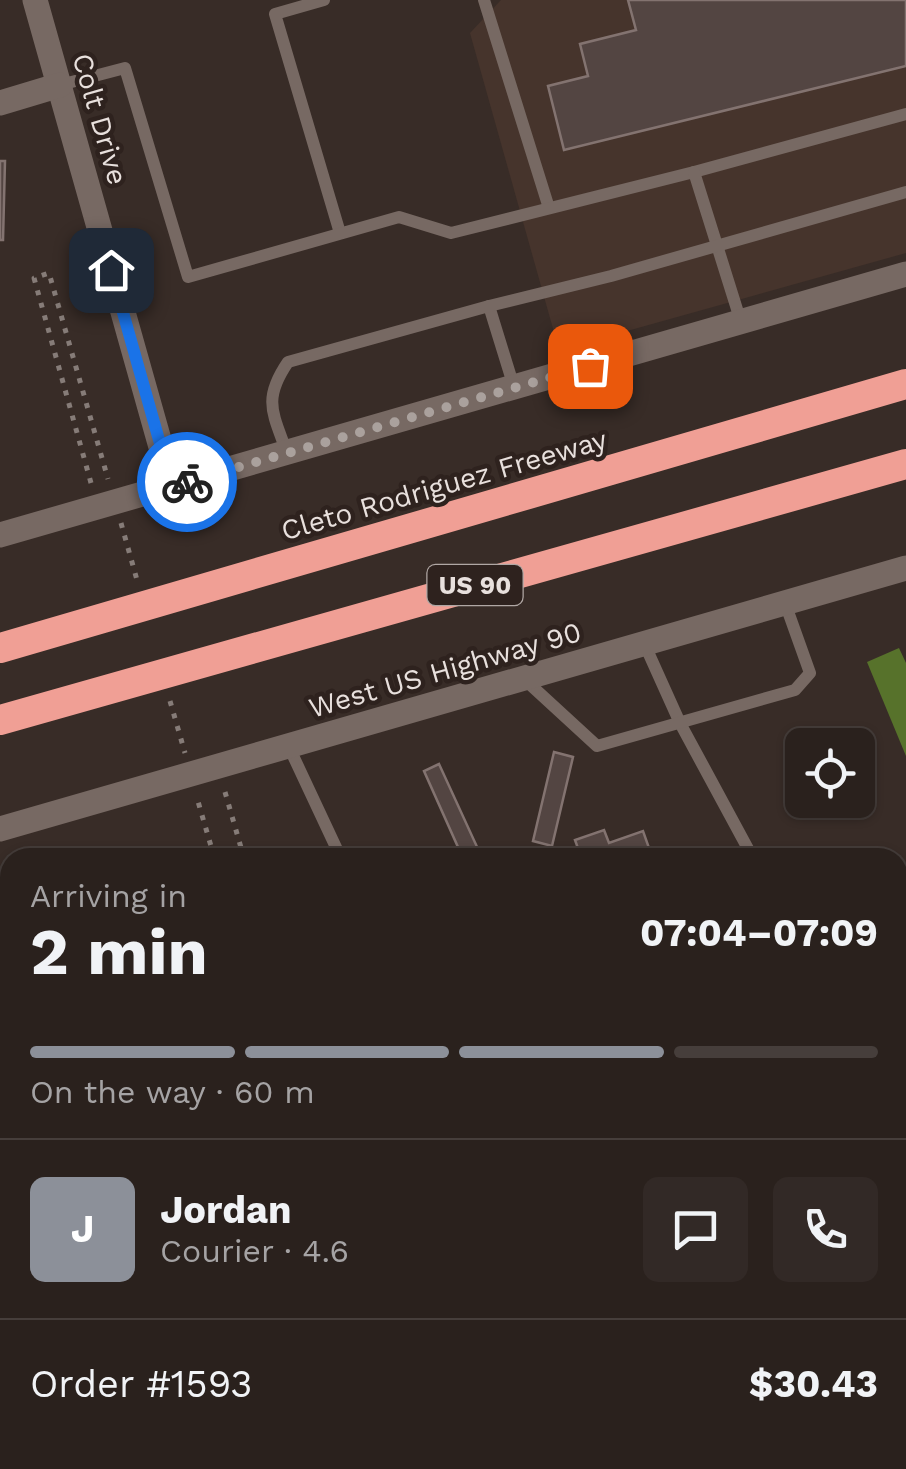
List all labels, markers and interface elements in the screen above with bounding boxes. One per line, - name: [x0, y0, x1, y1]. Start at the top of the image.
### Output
- street label: Colt Drive: [66, 50, 134, 188]
- pin: [69, 228, 154, 313]
- icon: home: [84, 243, 139, 298]
- pin: [548, 324, 633, 409]
- icon: bag: [563, 339, 618, 394]
- street label: Cleto Rodriguez Freeway: [277, 423, 611, 547]
- courier: [137, 432, 237, 532]
- icon: bike: [160, 455, 215, 510]
- road number: US 90: [428, 565, 522, 605]
- street label: West US Highway 90: [305, 615, 585, 725]
- map controls: [785, 728, 875, 818]
- button: locate: [785, 728, 875, 818]
- text: Arriving in: [30, 877, 187, 915]
- text: 07:04–07:09: [640, 911, 878, 955]
- text: 2 min: [30, 914, 208, 990]
- text: On the way · 60 m: [30, 1073, 315, 1111]
- button: chat: [643, 1177, 748, 1282]
- button: phone: [773, 1177, 878, 1282]
- text: Jordan: [160, 1188, 292, 1232]
- text: J: [71, 1207, 94, 1251]
- text: Courier · 4.6: [160, 1232, 349, 1270]
- text: Order #1593: [30, 1362, 253, 1406]
- text: $30.43: [749, 1362, 878, 1406]

